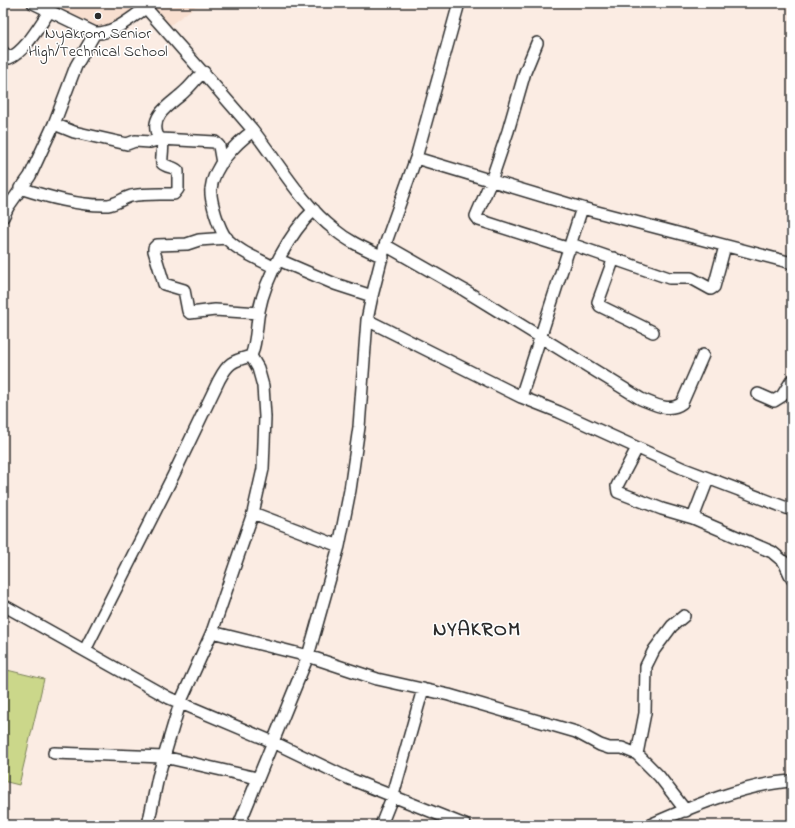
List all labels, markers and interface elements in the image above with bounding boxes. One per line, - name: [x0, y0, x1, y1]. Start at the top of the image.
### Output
- marker: Nyakrom Senior High/Technical School: [93, 11, 103, 21]
- place label: Nyakrom Senior High/Technical School: [28, 22, 168, 64]
- district label: NYAKROM: [433, 616, 521, 645]

